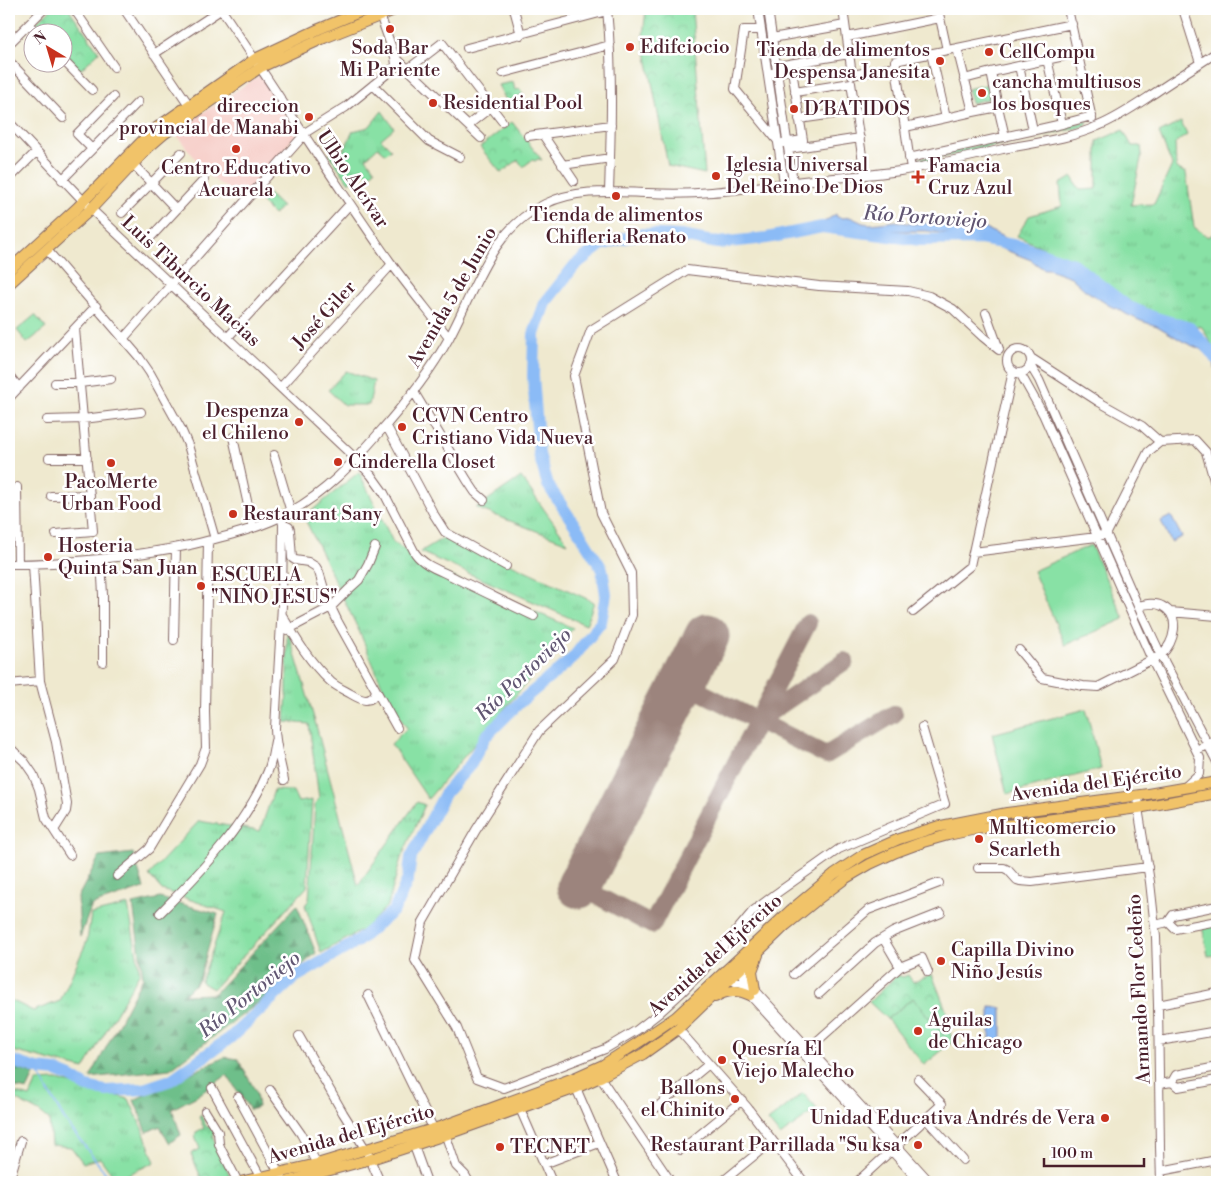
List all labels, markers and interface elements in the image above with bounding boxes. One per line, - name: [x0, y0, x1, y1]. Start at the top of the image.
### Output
- north arrow: [22, 22, 72, 72]
- marker: Soda Bar Mi Pariente: [384, 23, 396, 35]
- text: N: [31, 28, 51, 49]
- place label: Edifciocio: [640, 35, 730, 59]
- place label: Soda Bar Mi Pariente: [340, 36, 440, 82]
- place label: Tienda de alimentos Despensa Janesita: [756, 38, 930, 84]
- place label: CellCompu: [999, 40, 1095, 64]
- marker: Edifciocio: [624, 41, 636, 53]
- marker: CellCompu: [983, 46, 995, 58]
- marker: Tienda de alimentos Despensa Janesita: [934, 55, 946, 67]
- place label: cancha multiusos los bosques: [992, 70, 1141, 116]
- marker: cancha multiusos los bosques: [976, 87, 988, 99]
- place label: Residential Pool: [443, 91, 583, 115]
- place label: direccion provincial de Manabi: [119, 94, 299, 140]
- marker: Residential Pool: [427, 97, 439, 109]
- place label: D´BATIDOS: [804, 97, 910, 121]
- marker: D´BATIDOS: [788, 103, 800, 115]
- marker: direccion provincial de Manabi: [303, 111, 315, 123]
- street label: Ulbio Alcívar: [311, 125, 395, 233]
- marker: Centro Educativo Acuarela: [230, 143, 242, 155]
- place label: Iglesia Universal Del Reino De Dios: [726, 153, 883, 199]
- place label: Famacia Cruz Azul: [928, 154, 1013, 200]
- place label: Centro Educativo Acuarela: [161, 156, 311, 202]
- marker: Iglesia Universal Del Reino De Dios: [710, 170, 722, 182]
- marker: Famacia Cruz Azul: [912, 171, 924, 183]
- marker: Tienda de alimentos Chifleria Renato: [610, 190, 622, 202]
- water label: Río Portoviejo: [861, 201, 988, 235]
- place label: Tienda de alimentos Chifleria Renato: [529, 203, 703, 249]
- street label: Luis Tiburcio Macias: [116, 210, 266, 352]
- street label: Avenida 5 de Junio: [401, 222, 502, 373]
- street label: José Giler: [286, 276, 361, 355]
- place label: Despenza el Chileno: [202, 399, 289, 445]
- place label: CCVN Centro Cristiano Vida Nueva: [412, 404, 594, 450]
- marker: Despenza el Chileno: [293, 416, 305, 428]
- marker: CCVN Centro Cristiano Vida Nueva: [396, 421, 408, 433]
- place label: Cinderella Closet: [348, 450, 496, 474]
- marker: Cinderella Closet: [332, 456, 344, 468]
- marker: PacoMerte Urban Food: [105, 457, 117, 469]
- place label: PacoMerte Urban Food: [61, 470, 162, 516]
- place label: Restaurant Sany: [243, 502, 383, 526]
- marker: Restaurant Sany: [227, 508, 239, 520]
- place label: Hosteria Quinta San Juan: [58, 534, 198, 580]
- marker: Hosteria Quinta San Juan: [42, 551, 54, 563]
- place label: ESCUELA "NIÑO JESUS": [211, 563, 338, 609]
- marker: ESCUELA "NIÑO JESUS": [195, 580, 207, 592]
- water label: Río Portoviejo: [470, 623, 577, 728]
- street label: Avenida del Ejército: [1008, 759, 1183, 807]
- place label: Multicomercio Scarleth: [989, 816, 1116, 862]
- marker: Multicomercio Scarleth: [973, 833, 985, 845]
- street label: Avenida del Ejército: [642, 888, 787, 1022]
- street label: Armando Flor Cedeño: [1122, 893, 1156, 1086]
- place label: Capilla Divino Niño Jesús: [951, 938, 1074, 984]
- water label: Río Portoviejo: [193, 946, 306, 1044]
- marker: Capilla Divino Niño Jesús: [935, 955, 947, 967]
- place label: Águilas de Chicago: [927, 1007, 1023, 1054]
- marker: Águilas de Chicago: [912, 1025, 924, 1037]
- place label: Quesría El Viejo Malecho: [731, 1037, 854, 1083]
- marker: Quesría El Viejo Malecho: [716, 1054, 728, 1066]
- place label: Ballons el Chinito: [641, 1076, 725, 1122]
- marker: Ballons el Chinito: [729, 1093, 741, 1105]
- street label: Avenida del Ejército: [264, 1099, 437, 1170]
- place label: Unidad Educativa Andrés de Vera: [810, 1106, 1095, 1130]
- marker: Unidad Educativa Andrés de Vera: [1099, 1112, 1111, 1124]
- place label: Restaurant Parrillada "Su ksa": [650, 1133, 908, 1157]
- place label: TECNET: [510, 1135, 590, 1159]
- scale bar: [1044, 1136, 1144, 1168]
- marker: Restaurant Parrillada "Su ksa": [912, 1139, 924, 1151]
- marker: TECNET: [494, 1141, 506, 1153]
- text: 100 m: [1051, 1144, 1093, 1163]

